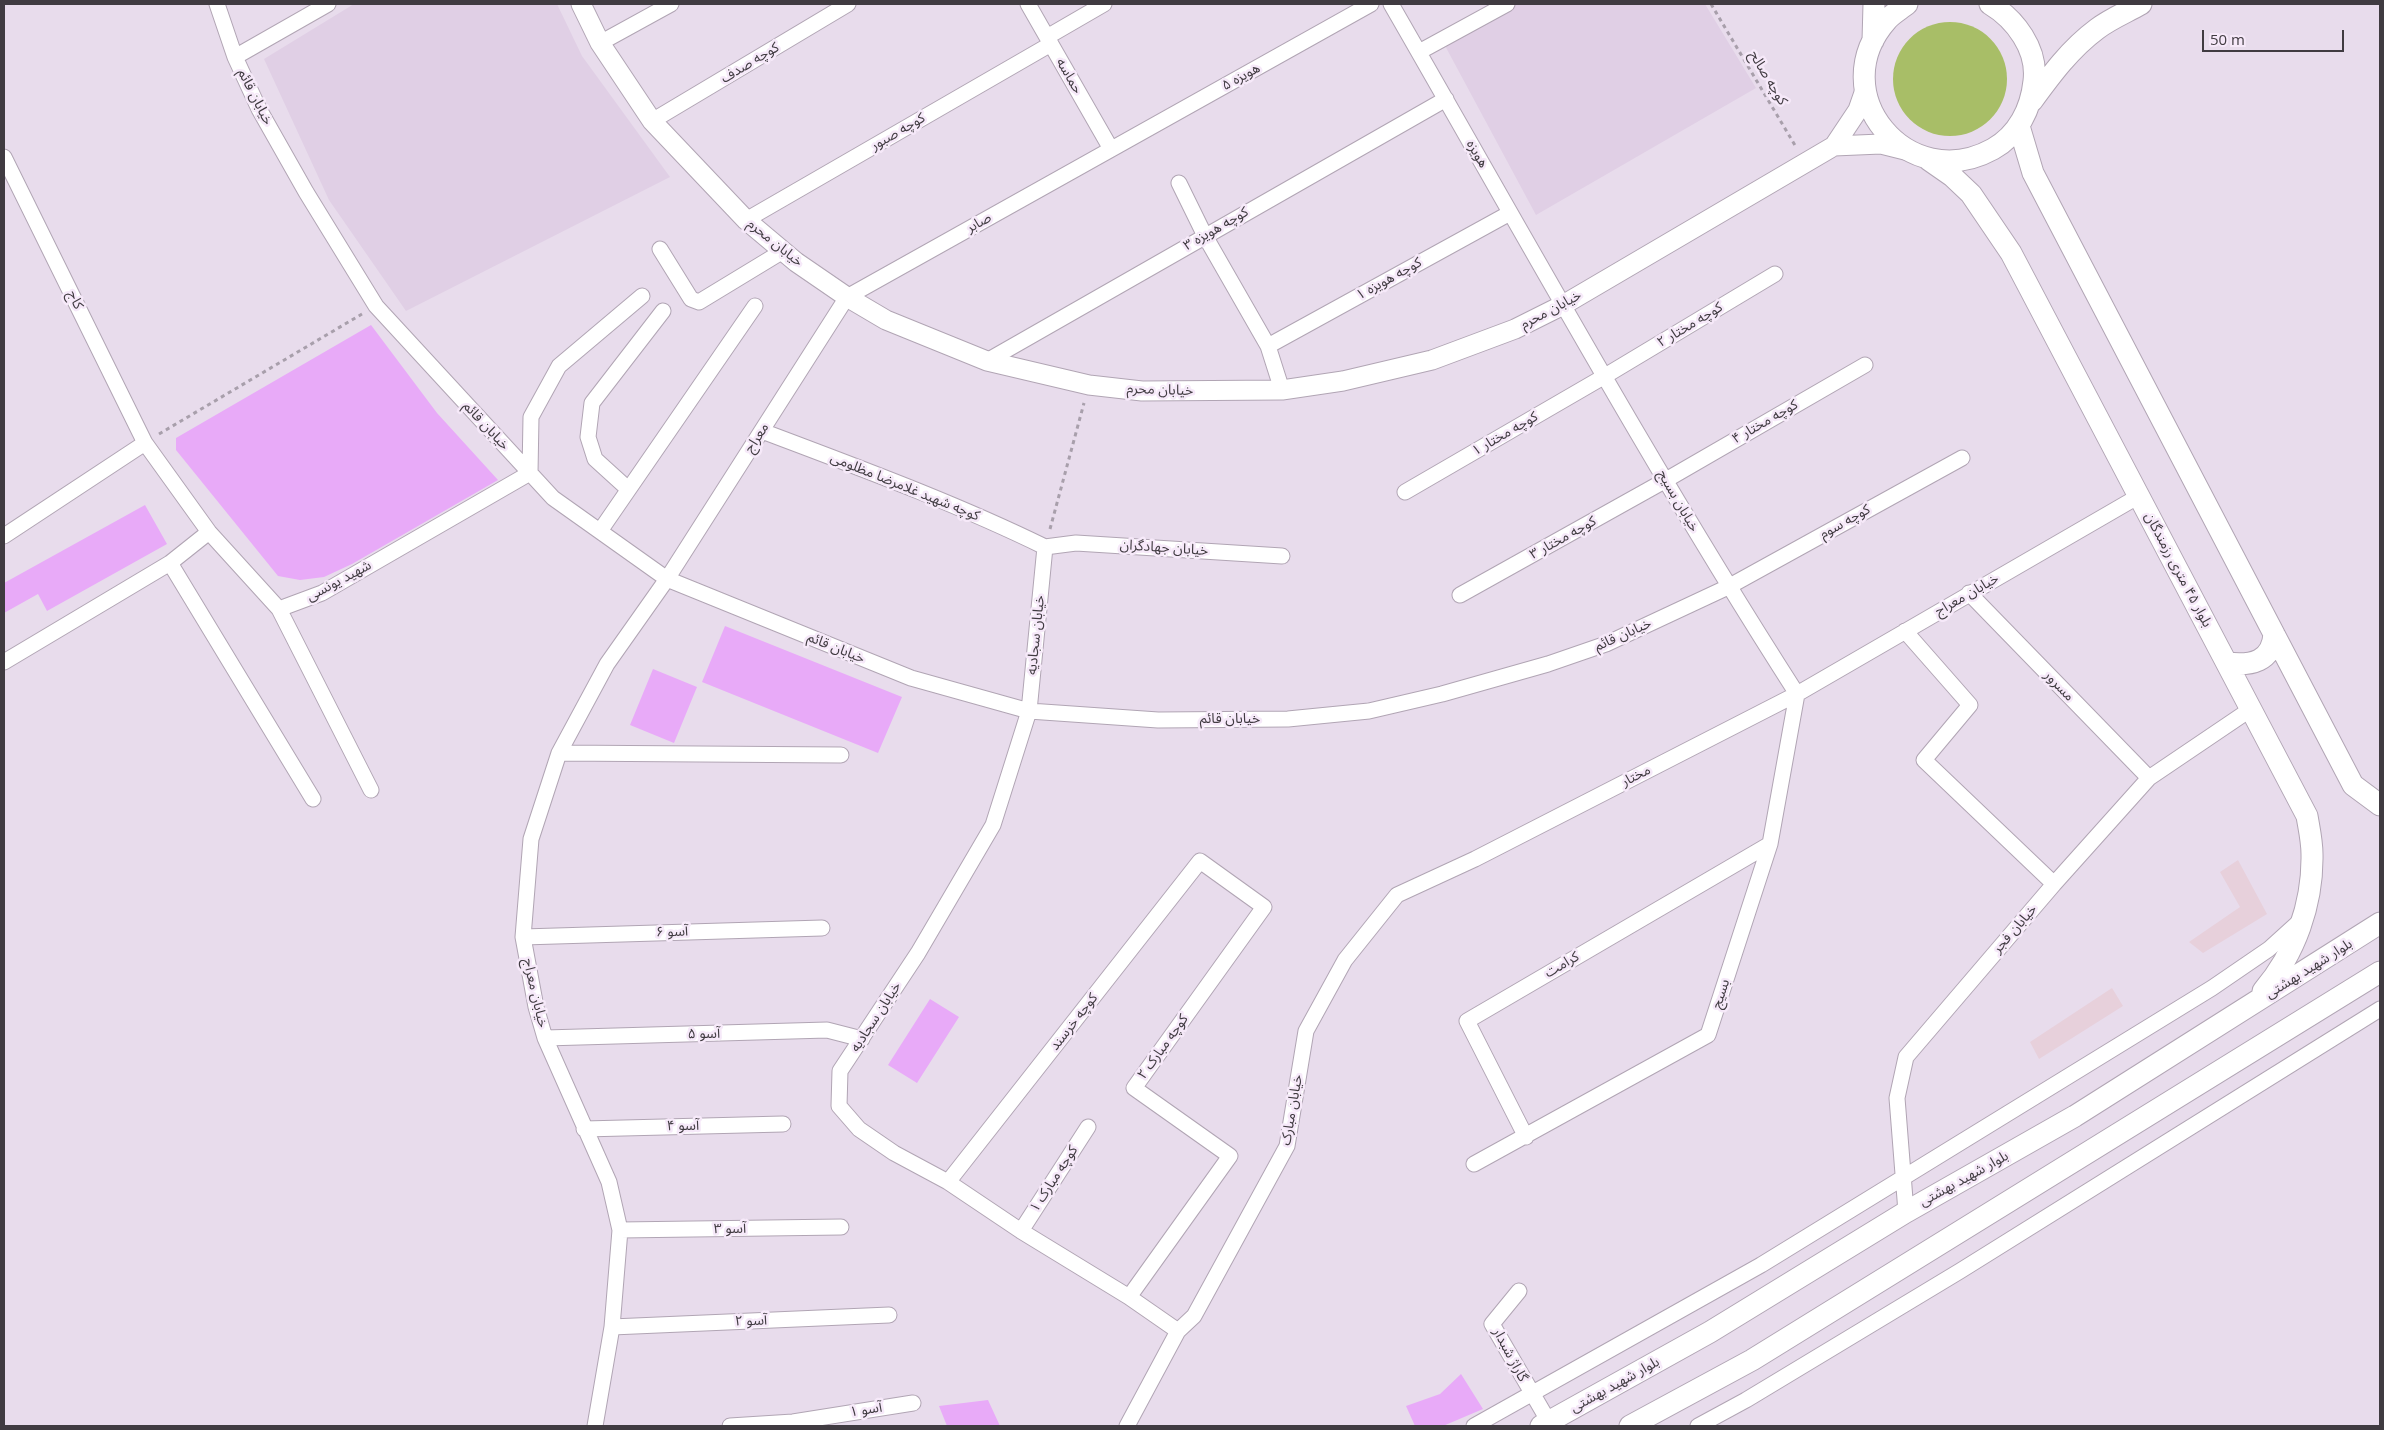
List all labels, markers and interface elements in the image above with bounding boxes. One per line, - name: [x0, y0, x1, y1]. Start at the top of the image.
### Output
- scale bar: [2204, 20, 2346, 52]
- text: 50 m: [2210, 29, 2245, 49]
- street label: کوچه صدف: [718, 39, 782, 87]
- street label: کوچه صالح: [1745, 48, 1791, 108]
- street label: حماسه: [1052, 55, 1086, 97]
- street label: هویزه ۵: [1219, 60, 1263, 94]
- street label: خیابان قائم: [234, 66, 276, 128]
- street label: کوچه صبور: [868, 110, 928, 154]
- street label: هویزه: [1462, 137, 1492, 171]
- street label: کوچه هویزه ۳: [1181, 204, 1251, 254]
- street label: صابر: [964, 209, 994, 237]
- street label: خیابان محرم: [744, 216, 806, 270]
- street label: کوچه هویزه ۱: [1353, 254, 1425, 304]
- street label: خیابان محرم: [1518, 287, 1584, 333]
- street label: کاج: [63, 288, 87, 312]
- street label: کوچه مختار ۲: [1654, 299, 1726, 351]
- street label: خیابان محرم: [1126, 380, 1194, 400]
- street label: کوچه مختار ۴: [1729, 396, 1801, 448]
- street label: خیابان قائم: [459, 398, 513, 454]
- street label: کوچه مختار ۱: [1469, 408, 1541, 460]
- street label: معراج: [741, 420, 773, 456]
- street label: کوچه شهید غلامرضا مظلومی: [828, 449, 982, 525]
- street label: خیابان بسیج: [1654, 467, 1702, 535]
- street label: کوچه سوم: [1817, 501, 1873, 543]
- street label: بلوار ۴۵ متری رزمندگان: [2141, 510, 2215, 630]
- street label: کوچه مختار ۳: [1527, 513, 1599, 563]
- street label: خیابان جهادگران: [1119, 537, 1209, 559]
- street label: شهید یونسی: [304, 557, 374, 605]
- street label: خیابان معراج: [1932, 570, 2002, 620]
- street label: خیابان سجادیه: [1023, 594, 1049, 676]
- street label: خیابان قائم: [1592, 615, 1654, 655]
- street label: خیابان قائم: [805, 629, 867, 667]
- street label: مسرور: [2040, 667, 2078, 705]
- street label: خیابان قائم: [1200, 711, 1260, 727]
- street label: مختار: [1619, 762, 1653, 790]
- street label: خیابان فجر: [1989, 901, 2041, 957]
- street label: آسو ۶: [655, 923, 689, 941]
- street label: بلوار شهید بهشتی: [2262, 936, 2356, 1002]
- street label: کرامت: [1542, 948, 1582, 982]
- street label: خیابان معراج: [519, 957, 551, 1029]
- street label: بسیج: [1708, 977, 1734, 1011]
- street label: خیابان سجادیه: [847, 979, 905, 1055]
- street label: کوچه خرسند: [1047, 990, 1101, 1054]
- street label: کوچه مبارک ۲: [1134, 1011, 1192, 1083]
- street label: آسو ۵: [688, 1025, 720, 1043]
- street label: خیابان مبارک: [1278, 1073, 1306, 1147]
- street label: آسو ۴: [667, 1117, 699, 1135]
- street label: کوچه مبارک ۱: [1026, 1143, 1082, 1215]
- street label: بلوار شهید بهشتی: [1916, 1148, 2012, 1210]
- street label: آسو ۳: [714, 1220, 746, 1238]
- street label: آسو ۲: [734, 1312, 768, 1330]
- street label: گاراژ شبدار: [1489, 1325, 1531, 1385]
- street label: بلوار شهید بهشتی: [1567, 1354, 1663, 1416]
- street label: آسو ۱: [849, 1399, 883, 1421]

